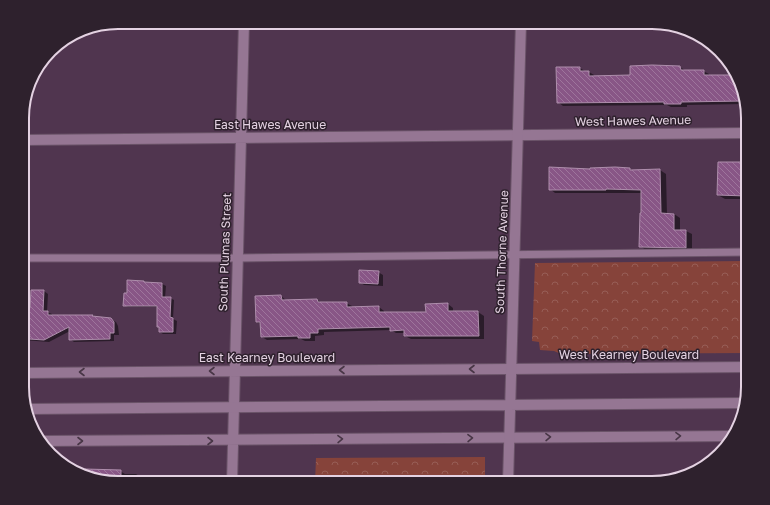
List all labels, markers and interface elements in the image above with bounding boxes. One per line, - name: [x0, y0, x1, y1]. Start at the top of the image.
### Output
- street label: West Hawes Avenue: [575, 112, 691, 129]
- street label: East Hawes Avenue: [214, 117, 326, 132]
- street label: South Thorne Avenue: [492, 190, 511, 314]
- street label: South Plumas Street: [215, 192, 234, 311]
- street label: West Kearney Boulevard: [559, 347, 699, 362]
- street label: East Kearney Boulevard: [199, 350, 335, 365]
- one-way arrow: [469, 365, 475, 373]
- one-way arrow: [339, 366, 345, 374]
- one-way arrow: [209, 367, 215, 375]
- one-way arrow: [79, 368, 85, 376]
- one-way arrow: [675, 432, 681, 440]
- one-way arrow: [545, 433, 551, 442]
- one-way arrow: [467, 434, 473, 442]
- one-way arrow: [337, 435, 343, 443]
- one-way arrow: [207, 436, 213, 445]
- one-way arrow: [77, 437, 83, 445]

